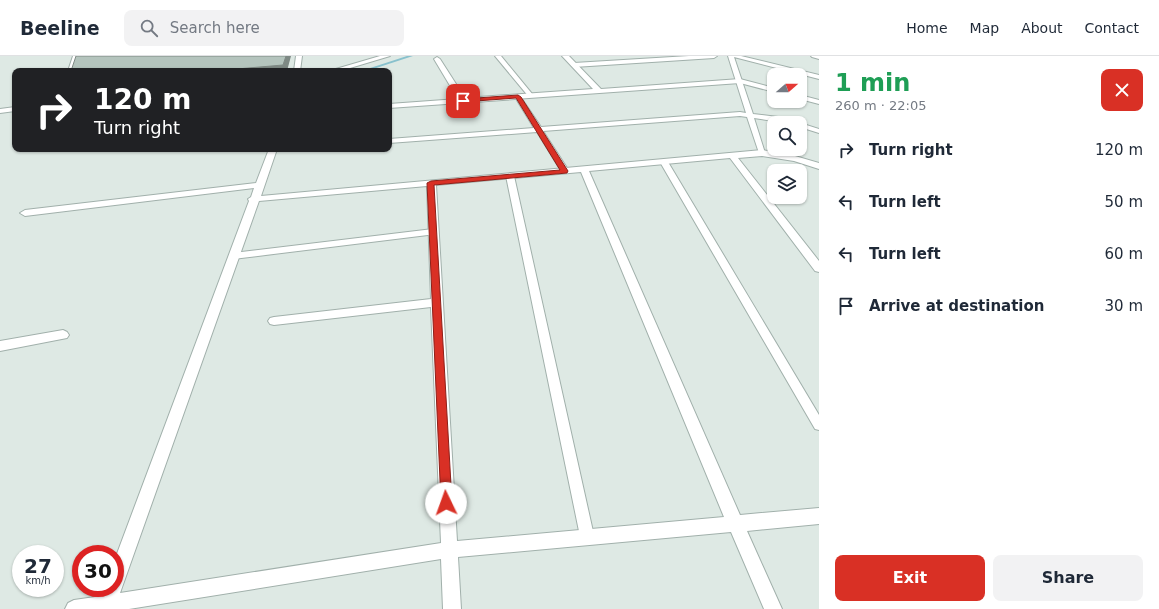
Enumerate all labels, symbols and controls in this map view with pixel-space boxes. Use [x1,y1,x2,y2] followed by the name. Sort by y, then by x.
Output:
[124,10,404,46] search box
[20,17,100,39] text: Beeline
[138,17,160,39] icon: search
[170,19,260,37] text: Search here
[906,20,948,36] text: Home
[970,20,999,36] text: Map
[1021,20,1063,36] text: About
[1085,20,1139,36] text: Contact
[767,68,807,108] north arrow
[767,68,807,204] map controls
[835,69,910,97] text: 1 min
[1101,69,1143,111] button: close
[94,83,191,116] text: 120 m
[28,84,80,136] icon: right
[446,84,480,118] pin
[452,90,474,112] icon: arrive
[835,98,926,113] text: 260 m · 22:05
[767,116,807,156] button: search
[94,117,180,138] text: Turn right
[835,139,857,161] icon: right
[869,141,953,159] text: Turn right
[1095,141,1143,159] text: 120 m
[767,164,807,204] button: layers
[835,191,857,213] icon: left
[869,193,941,211] text: Turn left
[1105,193,1143,211] text: 50 m
[835,243,857,265] icon: left
[869,245,941,263] text: Turn left
[1105,245,1143,263] text: 60 m
[835,295,857,317] icon: arrive
[869,297,1044,315] text: Arrive at destination
[1105,297,1143,315] text: 30 m
[425,482,467,524] position arrow
[72,545,124,597] speed limit sign: 30
[24,554,52,578] text: 27
[835,555,985,601] button: Exit
[993,555,1143,601] button: Share
[25,575,51,586] text: km/h

